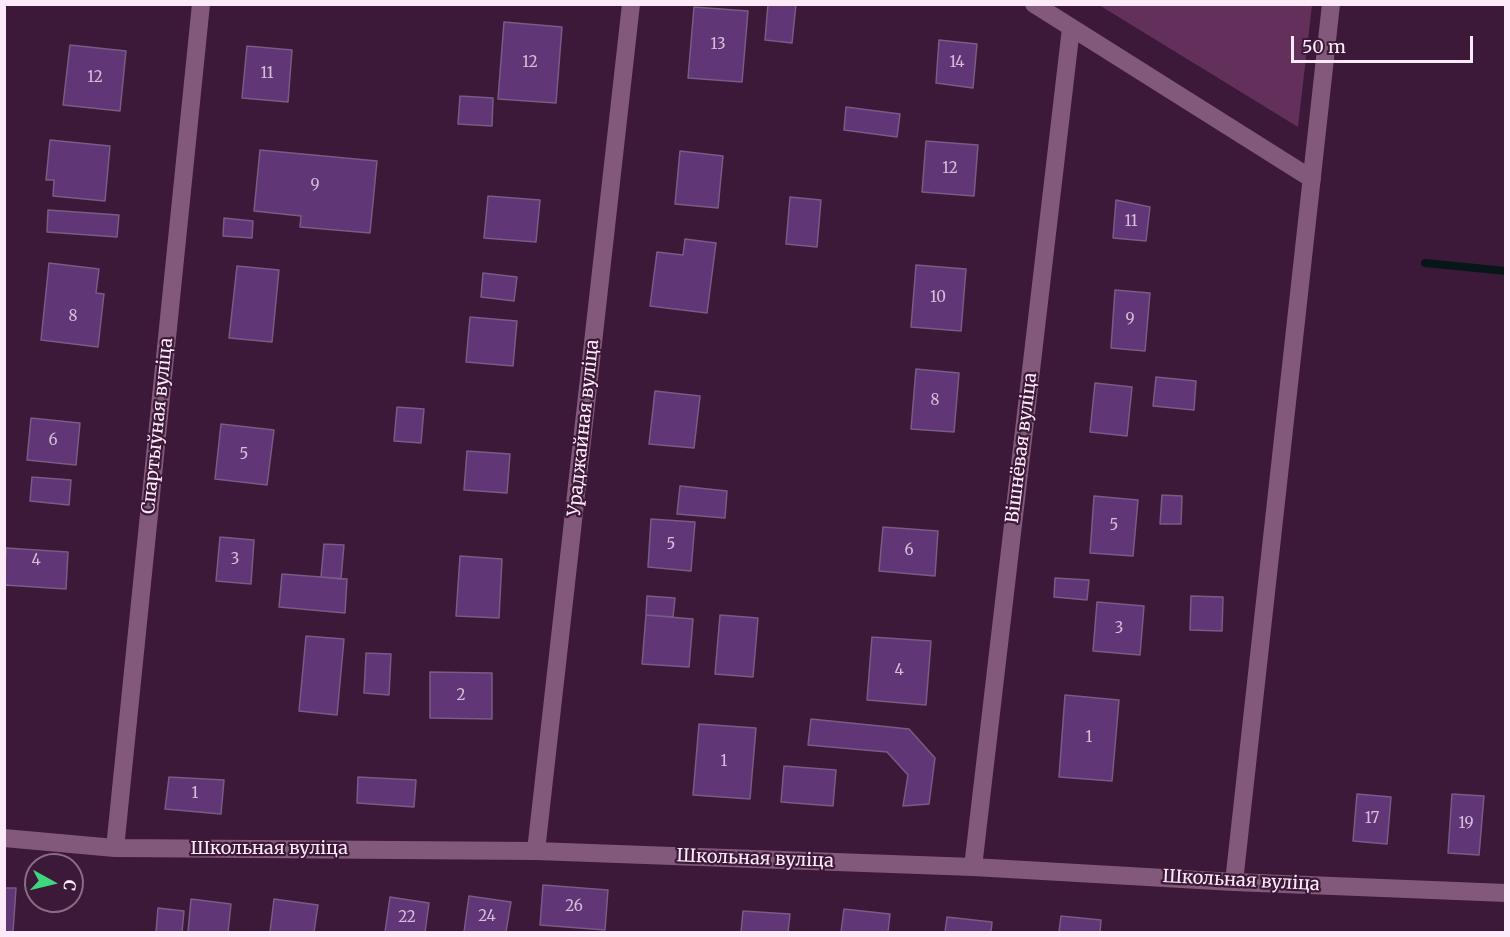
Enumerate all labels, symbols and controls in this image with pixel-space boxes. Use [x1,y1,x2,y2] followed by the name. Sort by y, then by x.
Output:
[1294,24,1476,62] scale bar
[1302,35,1346,58] text: 50 m
[711,36,725,54] house number: 13
[522,54,538,72] house number: 12
[949,54,965,72] house number: 14
[260,65,274,83] house number: 11
[87,69,103,87] house number: 12
[942,160,958,178] house number: 12
[310,177,320,195] house number: 9
[1124,213,1138,231] house number: 11
[930,289,946,307] house number: 10
[69,308,77,326] house number: 8
[1125,311,1135,329] house number: 9
[138,337,178,515] street label: Спартыўная вуліца
[564,339,604,517] street label: Ураджайная вуліца
[1002,371,1042,525] street label: Вішнёвая вуліца
[931,392,939,410] house number: 8
[48,432,58,450] house number: 6
[240,446,248,464] house number: 5
[1110,517,1118,535] house number: 5
[667,536,675,554] house number: 5
[904,542,914,560] house number: 6
[231,551,239,569] house number: 3
[31,552,41,570] house number: 4
[1115,620,1123,638] house number: 3
[894,662,904,680] house number: 4
[457,687,465,705] house number: 2
[1086,729,1092,747] house number: 1
[721,753,727,771] house number: 1
[192,785,198,803] house number: 1
[1365,810,1379,828] house number: 17
[1458,815,1474,833] house number: 19
[190,838,348,860] street label: Школьная вуліца
[676,845,834,873] street label: Школьная вуліца
[24,853,84,913] north arrow
[1162,866,1320,896] street label: Школьная вуліца
[59,879,80,892] text: С
[565,898,583,916] house number: 26
[478,908,496,926] house number: 24
[398,909,416,927] house number: 22

